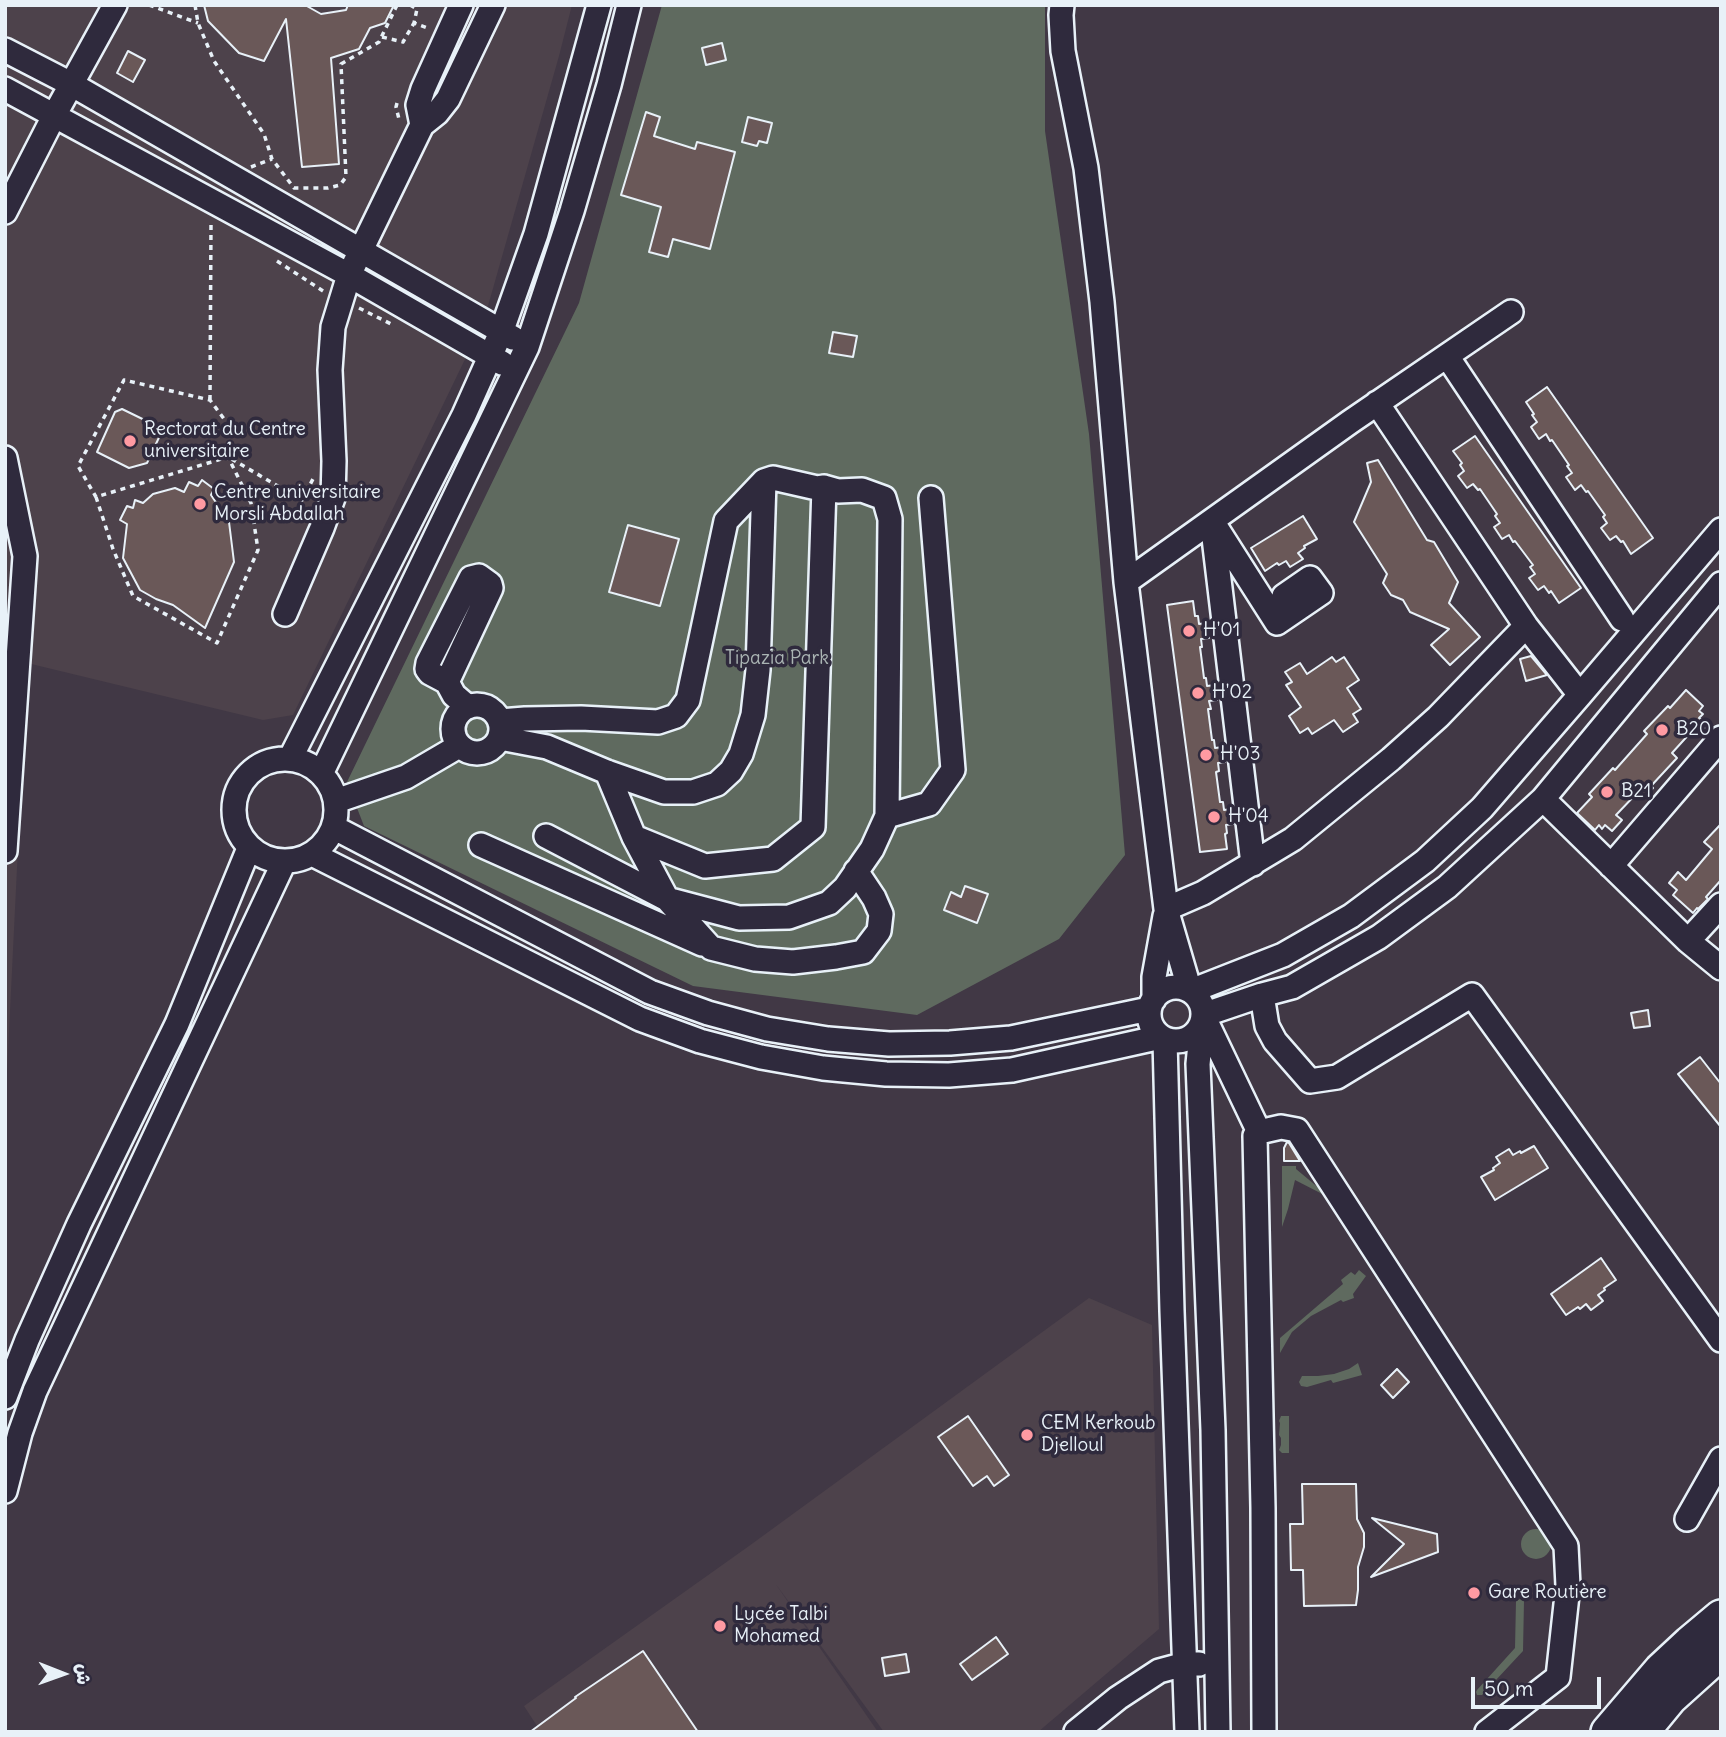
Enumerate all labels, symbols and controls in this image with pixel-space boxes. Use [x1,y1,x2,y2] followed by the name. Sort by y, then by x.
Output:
[144,419,306,463] place label: Rectorat du Centre universitaire
[122,433,138,449] marker: Rectorat du Centre universitaire
[214,482,381,526] place label: Centre universitaire Morsli Abdallah
[192,496,208,512] marker: Centre universitaire Morsli Abdallah
[1203,620,1240,642] place label: H'01
[1181,623,1197,639] marker: H'01
[725,648,829,670] park label: Tipazia Park
[1212,682,1252,704] place label: H'02
[1190,685,1206,701] marker: H'02
[1676,719,1711,741] place label: B20
[1654,722,1670,738] marker: B20
[1220,744,1261,766] place label: H'03
[1198,747,1214,763] marker: H'03
[1621,781,1651,803] place label: B21
[1599,784,1615,800] marker: B21
[1228,806,1269,828] place label: H'04
[1206,809,1222,825] marker: H'04
[1041,1413,1156,1457] place label: CEM Kerkoub Djelloul
[1019,1427,1035,1443] marker: CEM Kerkoub Djelloul
[1488,1582,1607,1604] place label: Gare Routière
[1466,1585,1482,1601] marker: Gare Routière
[734,1604,828,1648] place label: Lycée Talbi Mohamed
[712,1618,728,1634] marker: Lycée Talbi Mohamed
[28,1639,98,1709] north arrow
[72,1664,96,1685] text: ش
[1474,1664,1604,1708] scale bar
[1484,1675,1533,1702] text: 50 m

